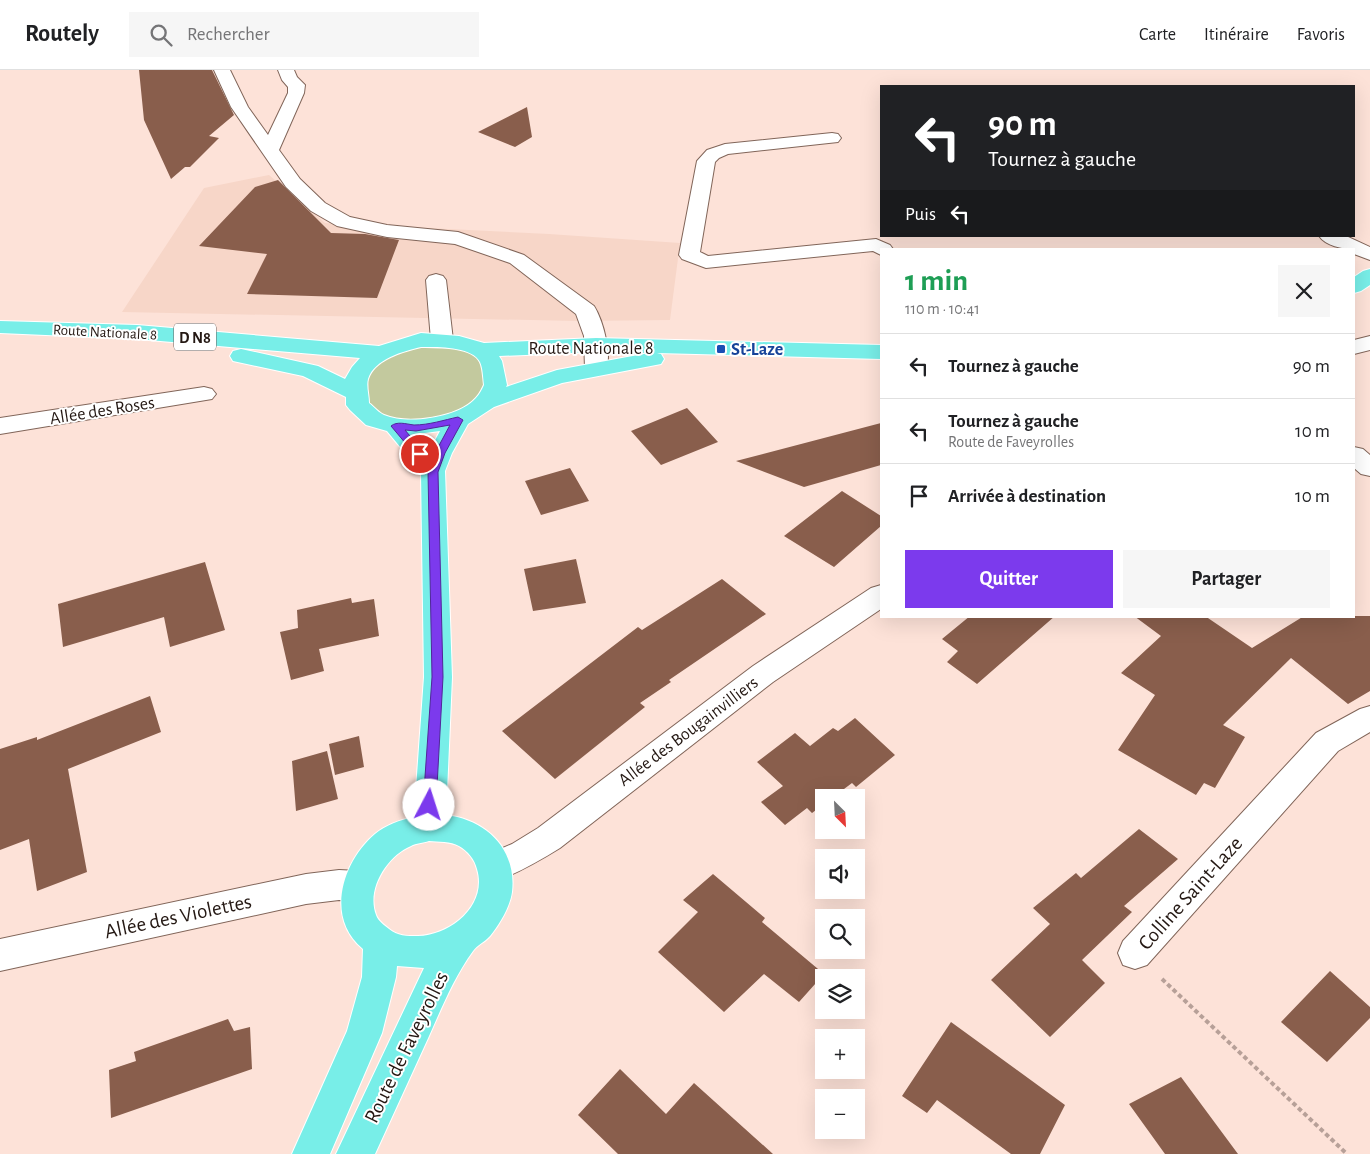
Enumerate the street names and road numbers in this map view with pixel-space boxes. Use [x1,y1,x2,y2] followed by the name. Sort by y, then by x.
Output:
[53,322,157,343] street label: Route Nationale 8
[174,323,216,350] road number: D N8
[529,340,653,358] street label: Route Nationale 8
[48,394,156,428] street label: Allée des Roses
[615,674,762,790] street label: Allée des Bougainvilliers
[1134,833,1246,954] street label: Colline Saint-Laze
[103,891,254,942] street label: Allée des Violettes
[361,968,452,1126] street label: Route de Faveyrolles

